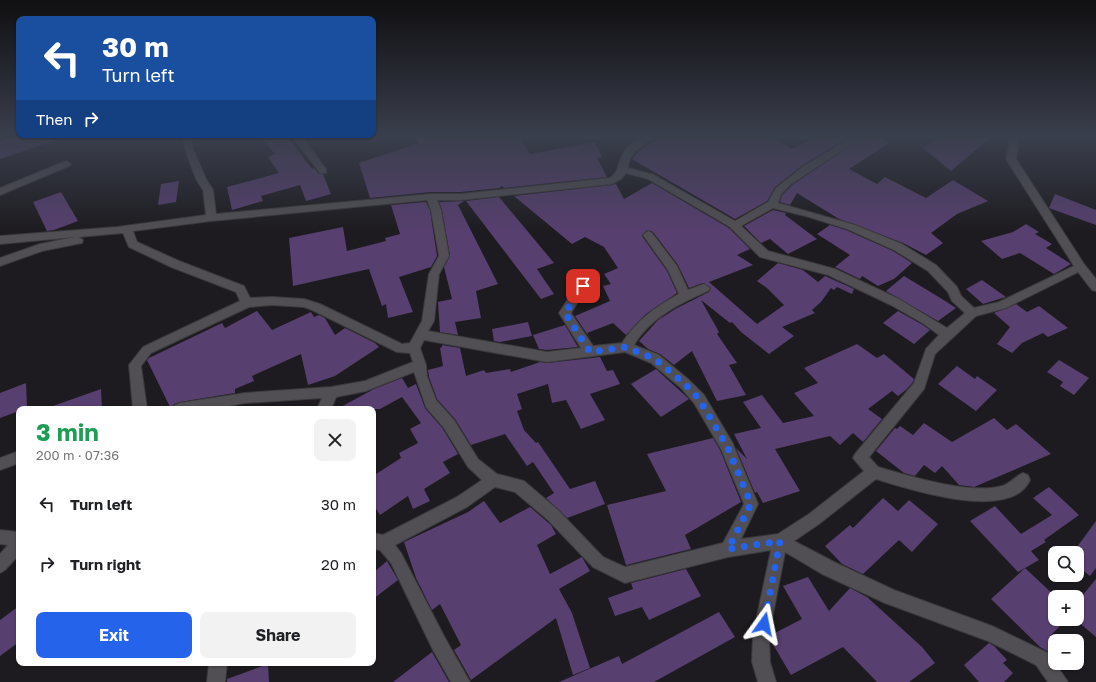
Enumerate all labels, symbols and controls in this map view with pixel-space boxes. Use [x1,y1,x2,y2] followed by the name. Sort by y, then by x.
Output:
[102,30,169,63] text: 30 m
[36,32,88,84] icon: left
[102,64,175,86] text: Turn left
[80,108,102,130] icon: right
[36,110,72,128] text: Then
[566,269,600,303] pin
[572,275,594,297] icon: arrive
[36,417,99,446] text: 3 min
[314,419,356,461] button: close
[36,447,119,463] text: 200 m · 07:36
[36,493,58,515] icon: left
[70,495,132,513] text: Turn left
[321,495,356,513] text: 30 m
[1048,546,1084,670] map controls
[1048,546,1084,582] button: search
[36,553,58,575] icon: right
[70,555,141,573] text: Turn right
[321,555,356,573] text: 20 m
[1048,590,1084,626] button: +
[743,603,785,645] position arrow
[36,612,192,658] button: Exit
[200,612,356,658] button: Share
[1048,634,1084,670] button: −

